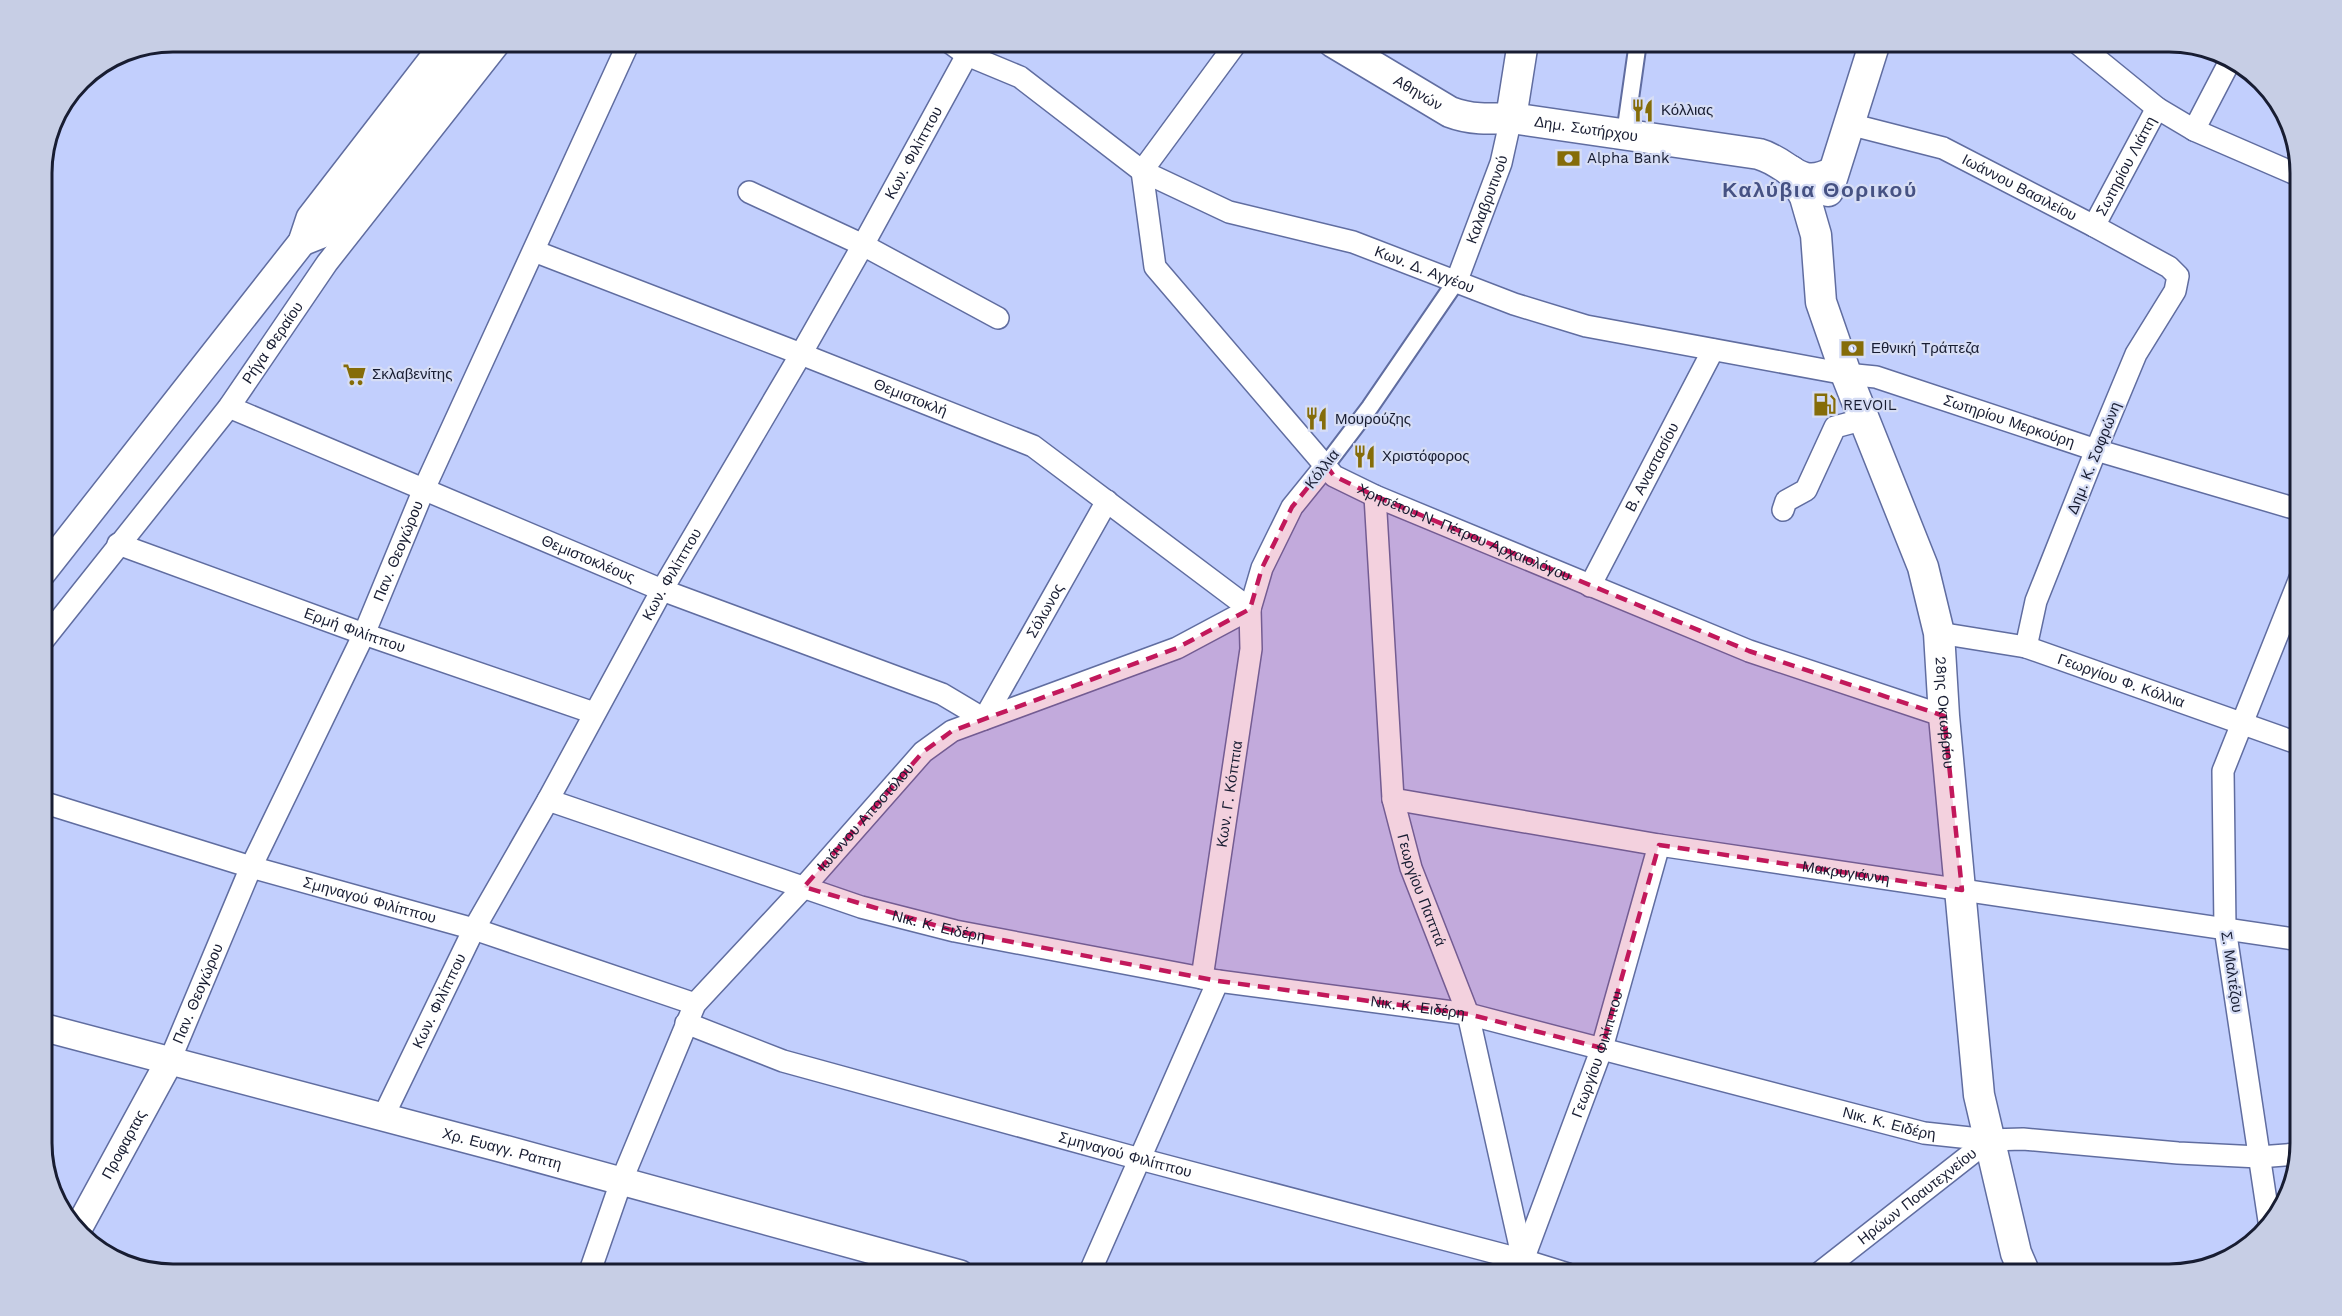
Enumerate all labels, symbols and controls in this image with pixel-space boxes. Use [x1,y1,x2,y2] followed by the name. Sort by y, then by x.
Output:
[1390,71,1445,114] street label: Αθηνών
[1630,97,1656,123] restaurant icon: Κόλλιας
[1661,101,1713,119] place label: Κόλλιας
[881,103,946,202] street label: Κων. Φιλίππου
[1533,112,1639,145] street label: Δημ. Σωτήρχου
[2092,113,2160,219] street label: Σωτηρίου Λιάπη
[1556,145,1582,171] bank icon: Alpha Bank
[1587,149,1670,167] place label: Alpha Bank
[1959,150,2080,225] street label: Ιωάννου Βασιλείου
[1462,154,1511,246] street label: Καλαβρυτινού
[1722,177,1918,202] district label: Καλύβια Θορικού
[1372,242,1477,297] street label: Κων. Δ. Αγγέου
[238,298,307,387] street label: Ρήγα Φεραίου
[1840,335,1866,361] bank icon: Εθνική Τράπεζα
[1871,339,1980,357] place label: Εθνική Τράπεζα
[341,361,367,387] supermarket icon: Σκλαβενίτης
[372,365,452,383] place label: Σκλαβενίτης
[871,375,950,420] street label: Θεμιστοκλή
[1941,391,2077,451] street label: Σωτηρίου Μερκούρη
[1812,392,1838,418] fuel station icon: REVOIL
[1843,396,1897,414] place label: REVOIL
[2063,399,2125,517] street label: Δημ. Κ. Σοφρώνη
[1304,406,1330,432] restaurant icon: Μουρούζης
[1335,410,1411,428] place label: Μουρούζης
[1621,420,1683,515] street label: Β. Αναστασίου
[1351,443,1377,469] restaurant icon: Χριστόφορος
[1301,446,1343,492] street label: Κόλλια
[1382,447,1470,465] place label: Χριστόφορος
[1354,480,1574,585] street label: Χρησέτου Ν. Πέτρου Αρχαιολόγου
[370,498,427,604] street label: Παν. Θεογώρου
[638,525,705,623] street label: Κων. Φιλίππου
[539,531,638,587] street label: Θεμιστοκλέους
[1023,580,1068,641] street label: Σόλωνος
[302,604,408,657] street label: Ερμή Φιλίππου
[2055,650,2187,712] street label: Γεωργίου Φ. Κόλλια
[1931,656,1958,769] street label: 28ης Οκτωβρίου
[1213,739,1246,849] street label: Κων. Γ. Κόππια
[813,760,918,875] street label: Ιωάννου Αποστόλου
[1393,832,1450,949] street label: Γεωργίου Παππά
[1801,857,1891,888] street label: Μακρυγιάννη
[301,873,438,927] street label: Σμηναγού Φιλίππου
[890,906,987,946] street label: Νικ. Κ. Ειδέρη
[2217,930,2247,1014] street label: Σ. Μαλτέζου
[169,941,227,1046] street label: Παν. Θεογώρου
[409,951,470,1051] street label: Κων. Φιλίππου
[1568,989,1627,1120] street label: Γεωργίου Φιλίππου
[1369,992,1466,1023] street label: Νικ. Κ. Ειδέρη
[1841,1103,1937,1143] street label: Νικ. Κ. Ειδέρη
[98,1107,150,1182] street label: Προφαρτας
[441,1124,564,1173] street label: Χρ. Ευαγγ. Ραπτη
[1057,1128,1194,1181] street label: Σμηναγού Φιλίππου
[1854,1144,1980,1248] street label: Ηρώων Ποαυτεχνείου

